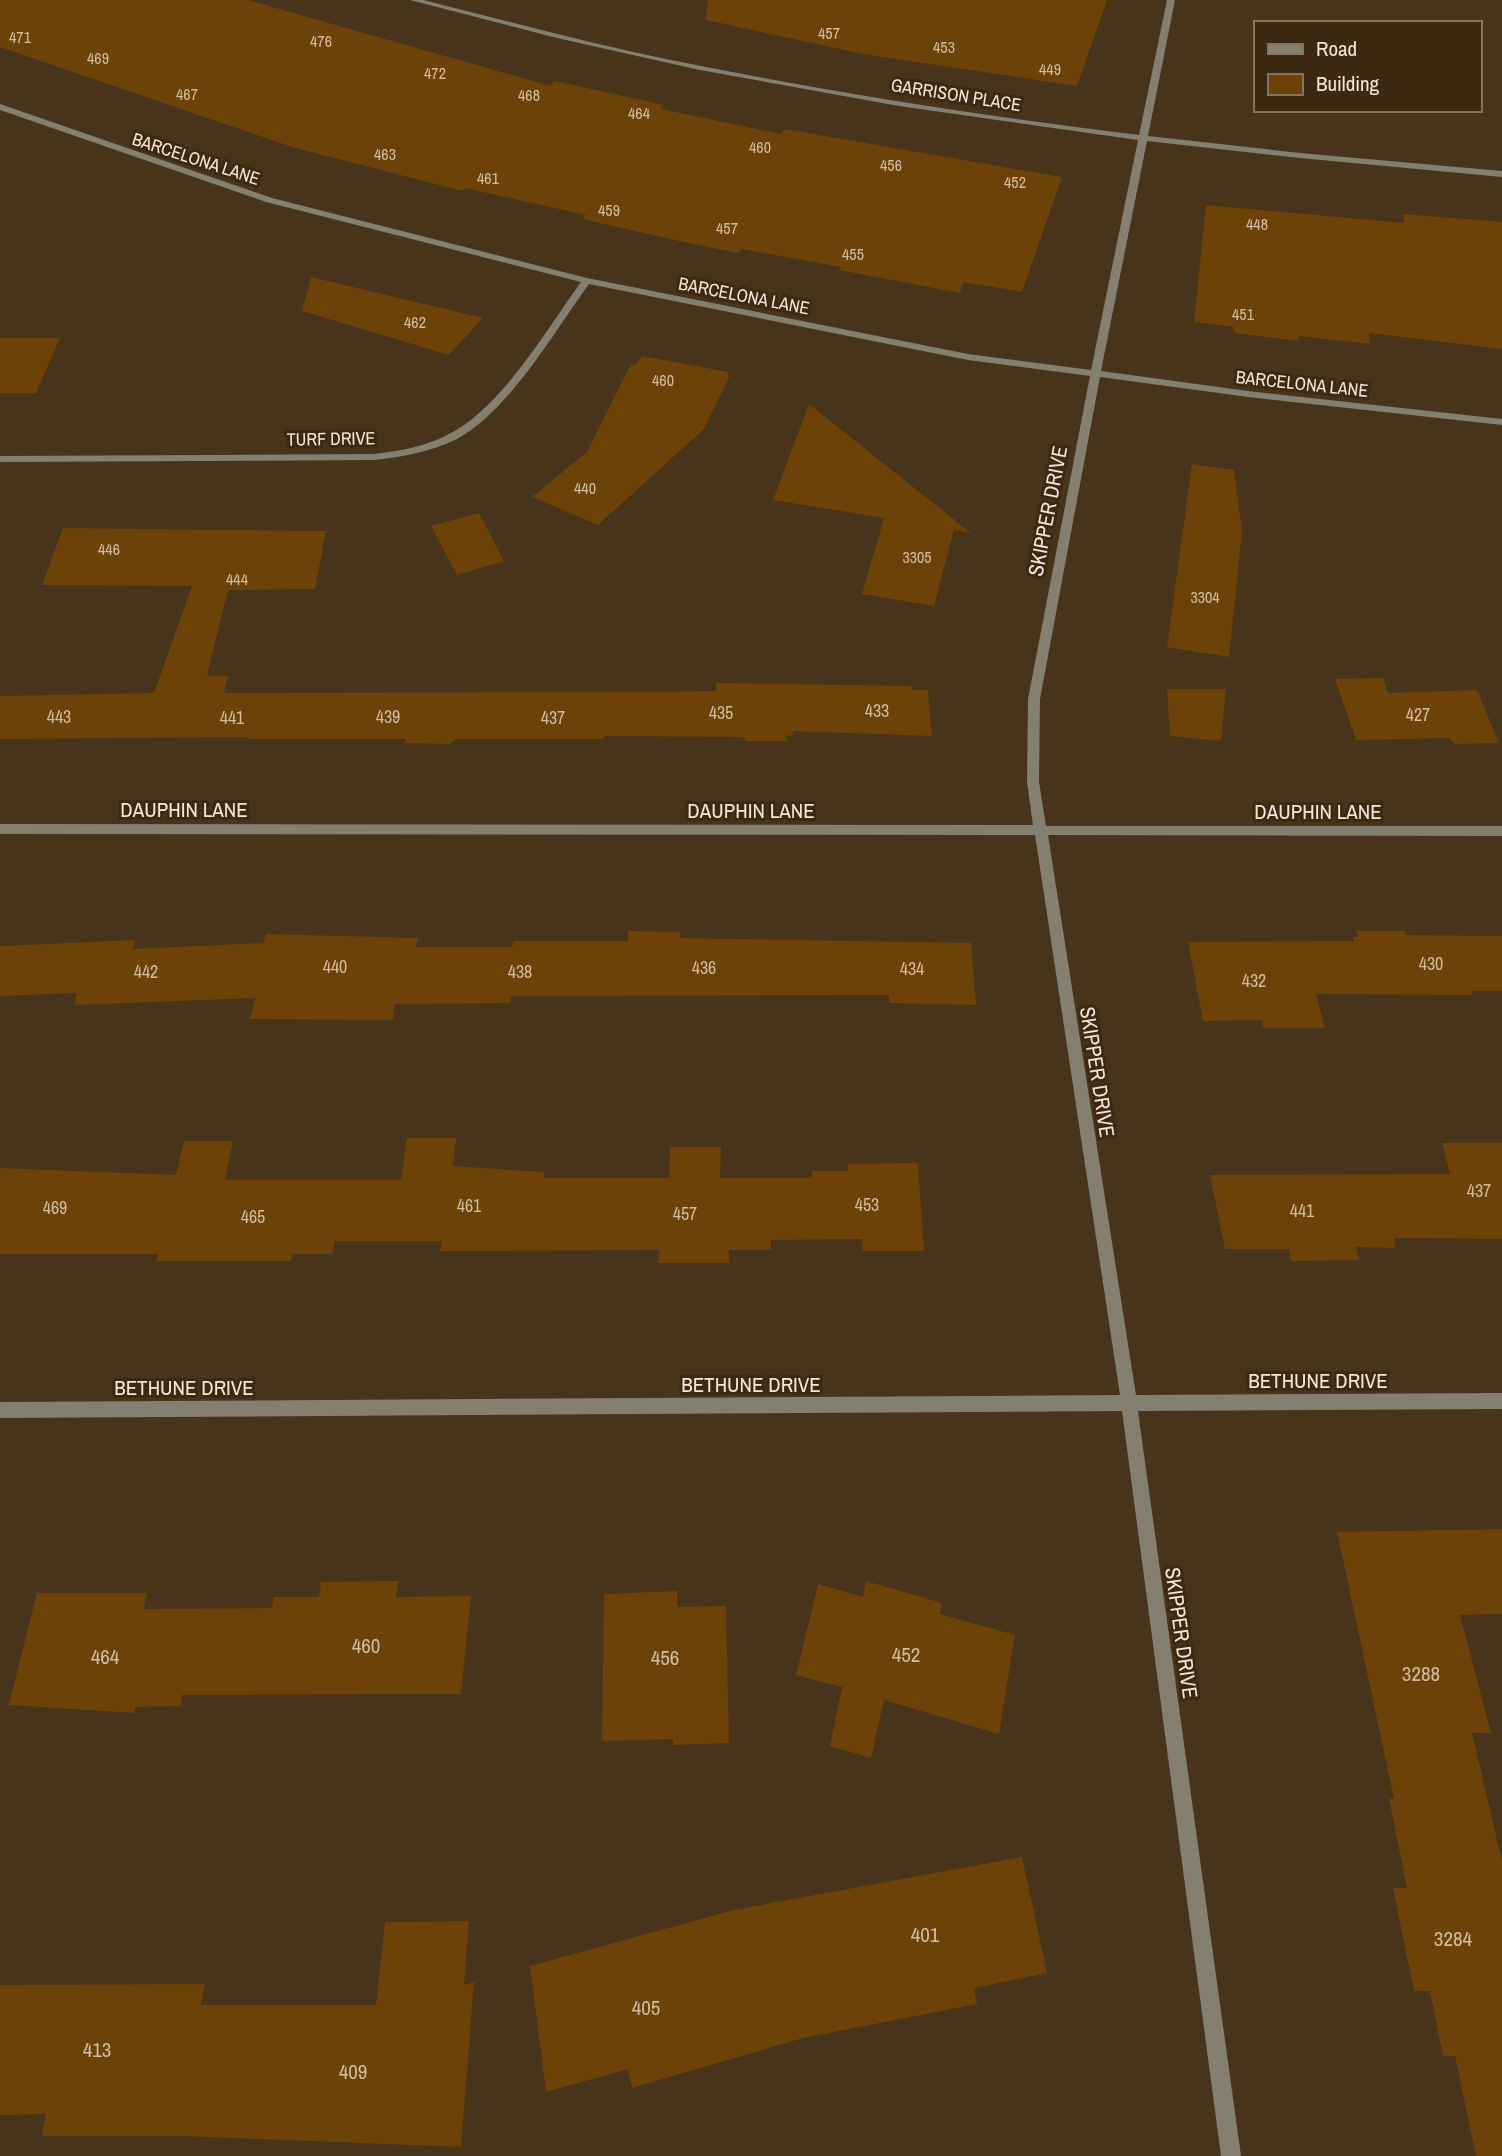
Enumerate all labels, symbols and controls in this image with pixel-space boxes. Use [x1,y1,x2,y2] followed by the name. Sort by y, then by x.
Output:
[1254,21,1481,112] legend
[818,22,840,44] house number: 457
[9,26,32,48] house number: 471
[310,30,332,52] house number: 476
[1316,34,1357,63] text: Road
[933,36,955,58] house number: 453
[87,47,109,69] house number: 469
[1039,58,1061,80] house number: 449
[424,62,446,84] house number: 472
[1316,69,1380,98] text: Building
[889,72,1023,117] street label: GARRISON PLACE
[176,83,198,105] house number: 467
[518,84,540,106] house number: 468
[628,102,650,124] house number: 464
[129,126,263,191] street label: BARCELONA LANE
[749,136,771,158] house number: 460
[374,143,396,165] house number: 463
[880,154,902,176] house number: 456
[477,167,500,189] house number: 461
[1004,171,1026,193] house number: 452
[598,199,620,221] house number: 459
[1246,213,1268,235] house number: 448
[716,217,738,239] house number: 457
[842,243,864,265] house number: 455
[676,271,812,320] street label: BARCELONA LANE
[1232,303,1255,325] house number: 451
[404,311,426,333] house number: 462
[1235,364,1369,403] street label: BARCELONA LANE
[652,369,674,391] house number: 460
[286,425,375,452] street label: TURF DRIVE
[1021,443,1074,578] street label: SKIPPER DRIVE
[574,477,596,499] house number: 440
[98,538,120,560] house number: 446
[902,546,932,568] house number: 3305
[226,568,248,590] house number: 444
[1190,586,1220,608] house number: 3304
[865,698,889,723] house number: 433
[709,700,733,725] house number: 435
[1406,702,1430,727] house number: 427
[47,704,71,729] house number: 443
[376,704,400,729] house number: 439
[220,705,245,730] house number: 441
[541,705,565,730] house number: 437
[120,795,248,824] street label: DAUPHIN LANE
[687,796,815,825] street label: DAUPHIN LANE
[1254,797,1382,826] street label: DAUPHIN LANE
[1419,951,1443,976] house number: 430
[323,954,347,979] house number: 440
[692,955,716,980] house number: 436
[900,956,924,981] house number: 434
[134,959,158,984] house number: 442
[508,959,532,984] house number: 438
[1242,968,1266,993] house number: 432
[1073,1004,1122,1139] street label: SKIPPER DRIVE
[1467,1178,1491,1203] house number: 437
[855,1192,879,1217] house number: 453
[457,1193,482,1218] house number: 461
[43,1195,67,1220] house number: 469
[1290,1198,1315,1223] house number: 441
[673,1201,697,1226] house number: 457
[241,1204,265,1229] house number: 465
[1248,1366,1388,1395] street label: BETHUNE DRIVE
[681,1370,821,1399] street label: BETHUNE DRIVE
[114,1373,254,1402] street label: BETHUNE DRIVE
[1158,1566,1205,1700] street label: SKIPPER DRIVE
[352,1631,380,1660] house number: 460
[892,1640,920,1669] house number: 452
[91,1642,120,1671] house number: 464
[651,1643,679,1672] house number: 456
[1402,1659,1440,1688] house number: 3288
[911,1920,940,1949] house number: 401
[1434,1924,1473,1953] house number: 3284
[632,1993,660,2022] house number: 405
[83,2035,111,2064] house number: 413
[339,2057,367,2086] house number: 409

